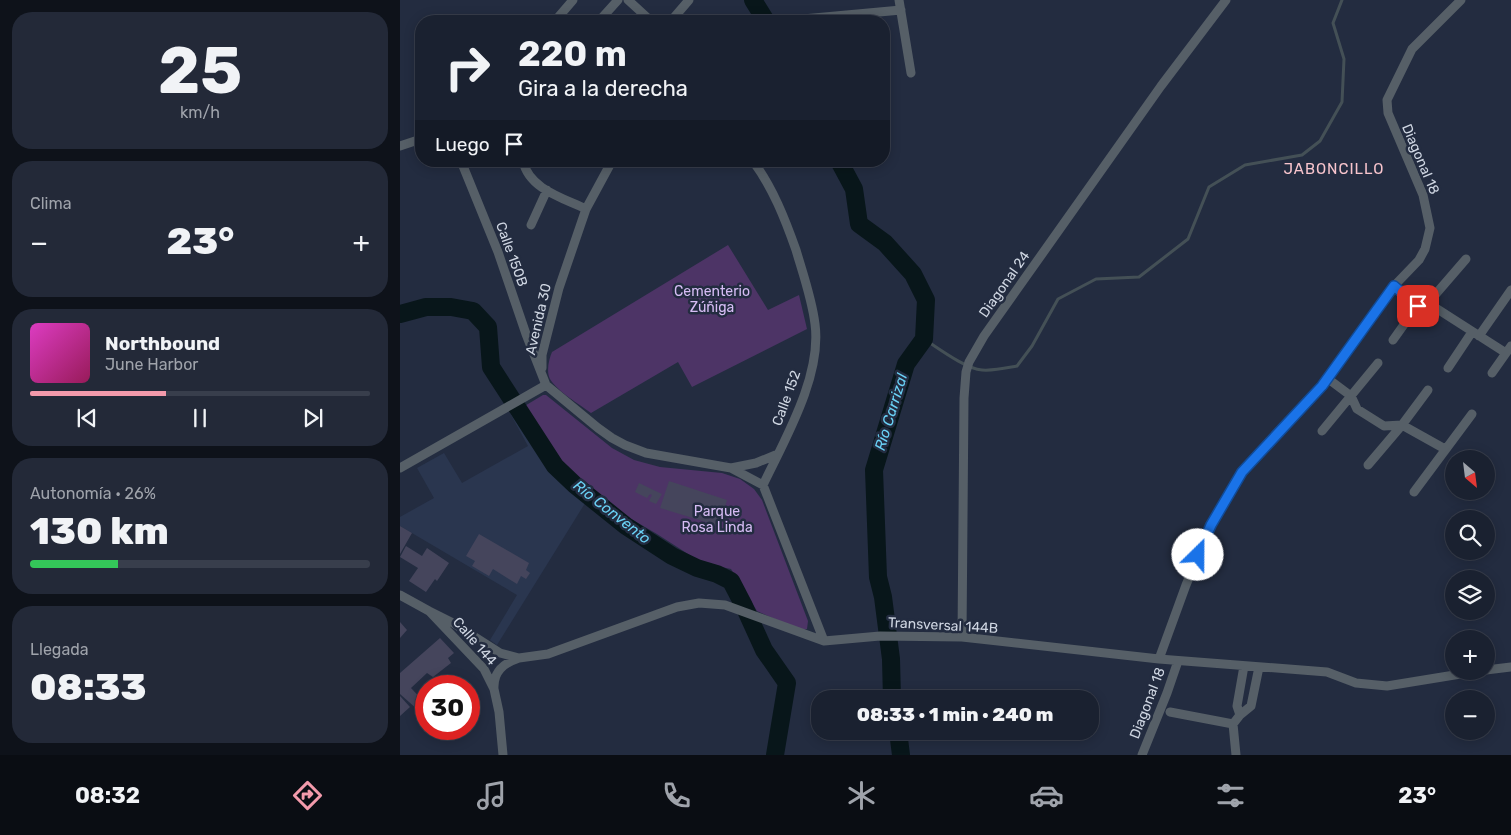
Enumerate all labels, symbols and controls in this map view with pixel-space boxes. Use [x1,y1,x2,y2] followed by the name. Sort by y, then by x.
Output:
[158,32,242,109] text: 25
[518,33,627,75] text: 220 m
[435,35,500,100] icon: right
[518,75,688,102] text: Gira a la derecha
[180,103,220,122] text: km/h
[1398,121,1443,197] street label: Diagonal 18
[500,130,528,158] icon: arrive
[435,133,490,156] text: Luego
[1284,160,1384,178] district label: JABONCILLO
[30,194,71,213] text: Clima
[167,218,234,264] text: 23°
[492,219,531,289] street label: Calle 150B
[30,226,48,259] text: −
[353,226,370,259] text: +
[975,248,1034,321] street label: Diagonal 24
[522,282,555,357] street label: Avenida 30
[674,283,750,316] park label: Cementerio Zúñiga
[1397,285,1439,327] pin
[1404,292,1432,320] icon: arrive
[105,332,220,355] text: Northbound
[105,355,198,374] text: June Harbor
[769,368,804,428] street label: Calle 152
[871,371,911,453] water label: Río Carrizal
[73,404,101,432] icon: previous
[186,404,214,432] icon: pause
[299,404,327,432] icon: next
[1445,450,1495,500] north arrow
[1445,450,1495,740] map controls
[570,476,654,548] water label: Río Convento
[30,484,156,503] text: Autonomía · 26%
[681,503,753,536] park label: Parque Rosa Linda
[30,508,169,554] text: 130 km
[1445,510,1495,560] button: search
[1171,528,1223,580] position arrow
[1445,570,1495,620] button: layers
[449,614,500,669] street label: Calle 144
[887,614,999,637] street label: Transversal 144B
[1445,630,1495,680] button: +
[30,640,89,659] text: Llegada
[30,664,147,710] text: 08:33
[1126,665,1169,741] street label: Diagonal 18
[415,675,480,740] speed limit sign: 30
[1445,690,1495,740] button: −
[857,703,1053,726] text: 08:33 · 1 min · 240 m
[290,778,325,813] icon: directions
[474,778,509,813] icon: music
[659,778,694,813] icon: phone
[844,778,879,813] icon: climate
[1029,778,1064,813] icon: car
[1213,778,1248,813] icon: filters
[75,782,140,809] text: 08:32
[1398,782,1436,809] text: 23°

